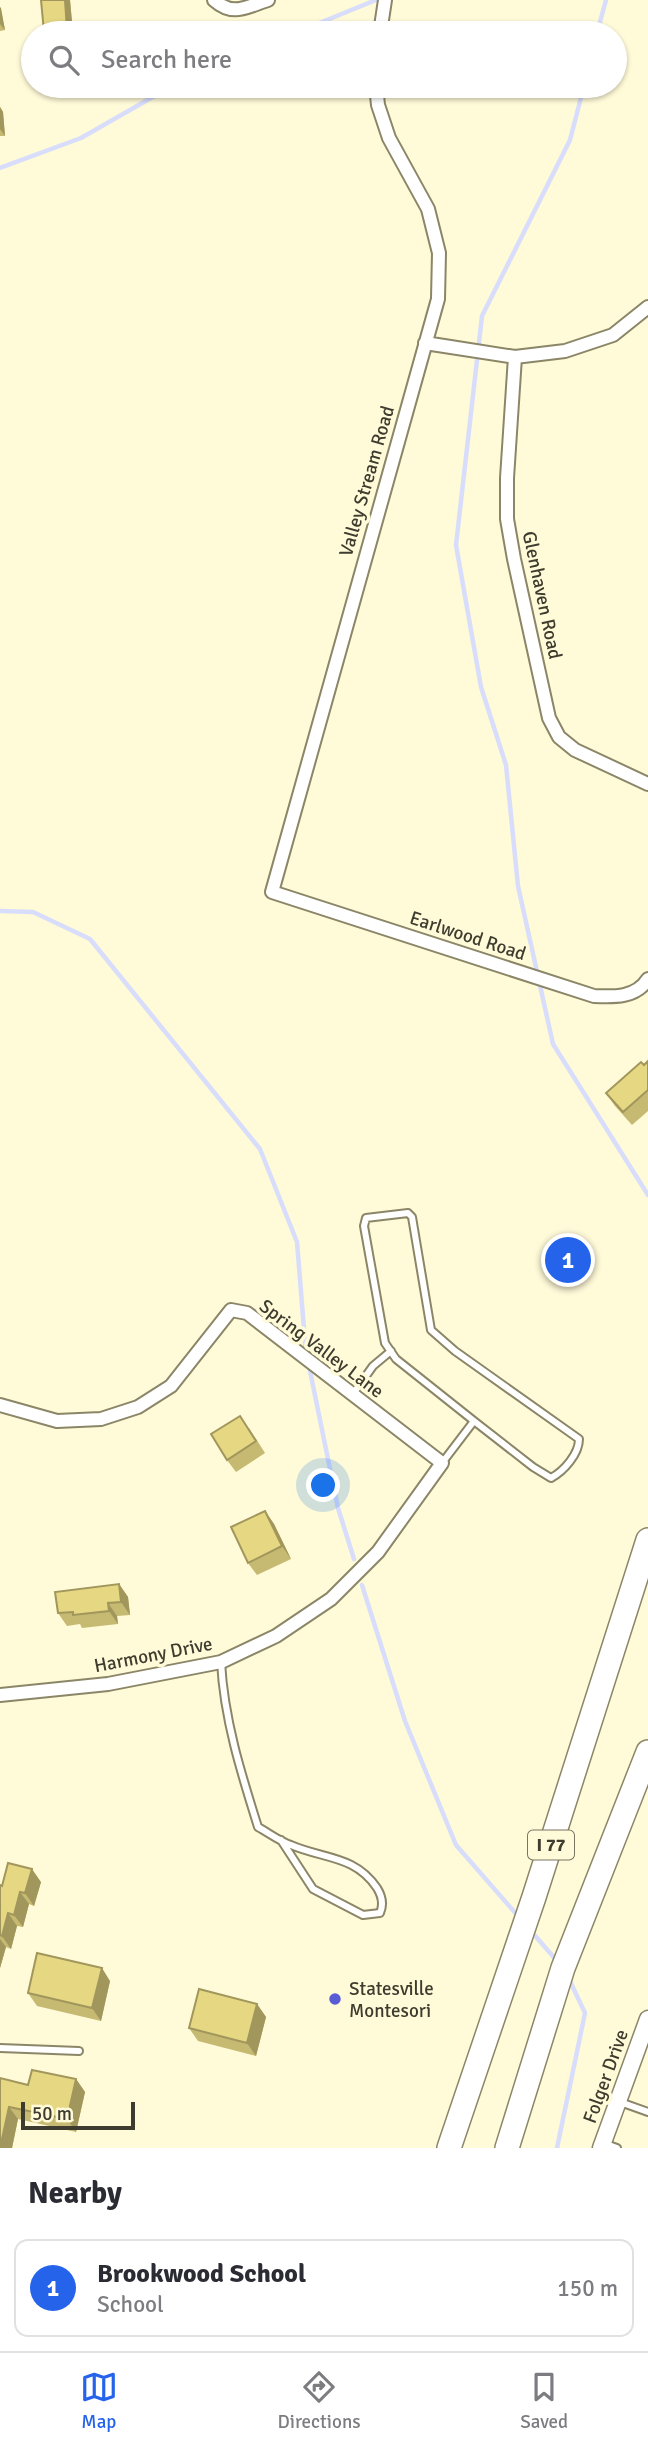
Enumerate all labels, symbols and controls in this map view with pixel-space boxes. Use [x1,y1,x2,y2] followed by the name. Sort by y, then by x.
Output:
[21,21,627,98] search box
[45,41,83,79] icon: search
[101,44,232,76] text: Search here
[334,403,400,559] street label: Valley Stream Road
[517,529,567,661] street label: Glenhaven Road
[407,906,529,966] street label: Earlwood Road
[545,1234,591,1286] pin: 1
[254,1294,388,1403] street label: Spring Valley Lane
[306,1468,340,1502] your location
[92,1632,214,1678] street label: Harmony Drive
[528,1830,574,1859] road number: I 77
[349,1977,434,2023] place label: Statesville Montesori
[327,1991,343,2007] marker: Statesville Montesori
[578,2026,634,2126] street label: Folger Drive
[21,2099,135,2131] scale bar
[32,2102,72,2126] text: 50 m
[28,2175,122,2212] text: Nearby
[97,2258,306,2290] text: Brookwood School
[47,2274,59,2303] text: 1
[557,2274,618,2303] text: 150 m
[97,2290,164,2319] text: School
[80,2368,118,2434] tab: Map
[278,2368,361,2434] tab: Directions
[520,2368,568,2434] tab: Saved

